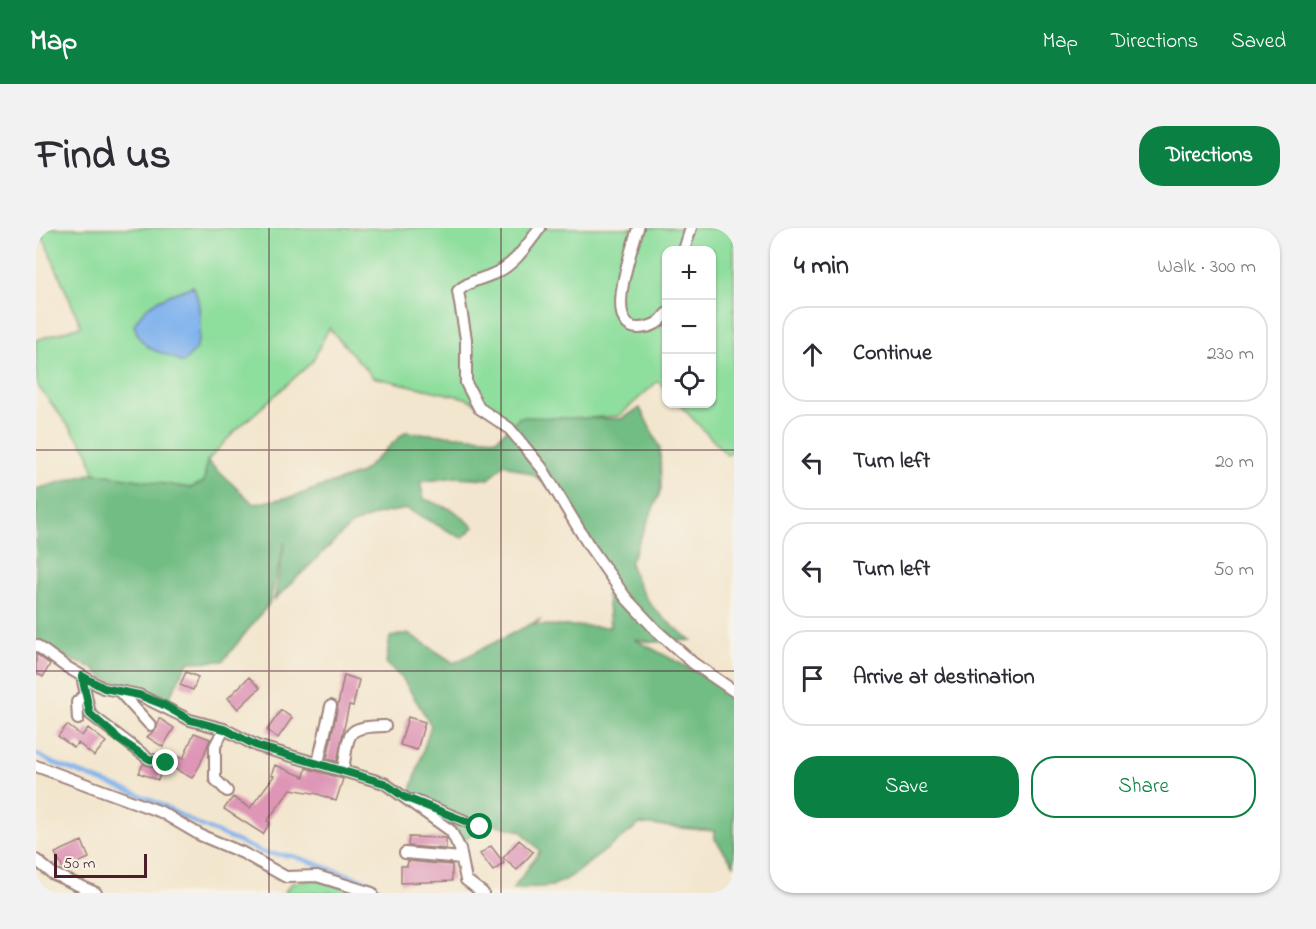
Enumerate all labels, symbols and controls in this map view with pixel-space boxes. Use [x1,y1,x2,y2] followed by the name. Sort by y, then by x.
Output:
[30,22,77,63] text: Map
[1042,27,1078,57] text: Map
[1111,27,1198,57] text: Directions
[1231,27,1286,57] text: Saved
[36,126,171,187] text: Find us
[1139,126,1280,186] button: Directions
[662,246,716,408] map controls
[662,246,716,300] button: +
[794,248,849,286] text: 4 min
[1157,253,1256,282] text: Walk · 300 m
[662,300,716,354] button: −
[796,338,829,371] icon: ahead
[853,338,932,370] text: Continue
[1207,340,1254,369] text: 230 m
[662,354,716,408] button: locate
[796,446,829,479] icon: left
[853,446,930,478] text: Turn left
[1215,448,1254,477] text: 20 m
[796,554,829,587] icon: left
[853,554,930,586] text: Turn left
[1213,556,1254,585] text: 50 m
[796,662,829,695] icon: arrive
[853,662,1035,694] text: Arrive at destination
[152,749,178,775] route end
[794,756,1019,818] button: Save
[1031,756,1256,818] button: Share
[466,813,492,839] route start
[54,851,147,878] scale bar
[63,852,95,876] text: 50 m

